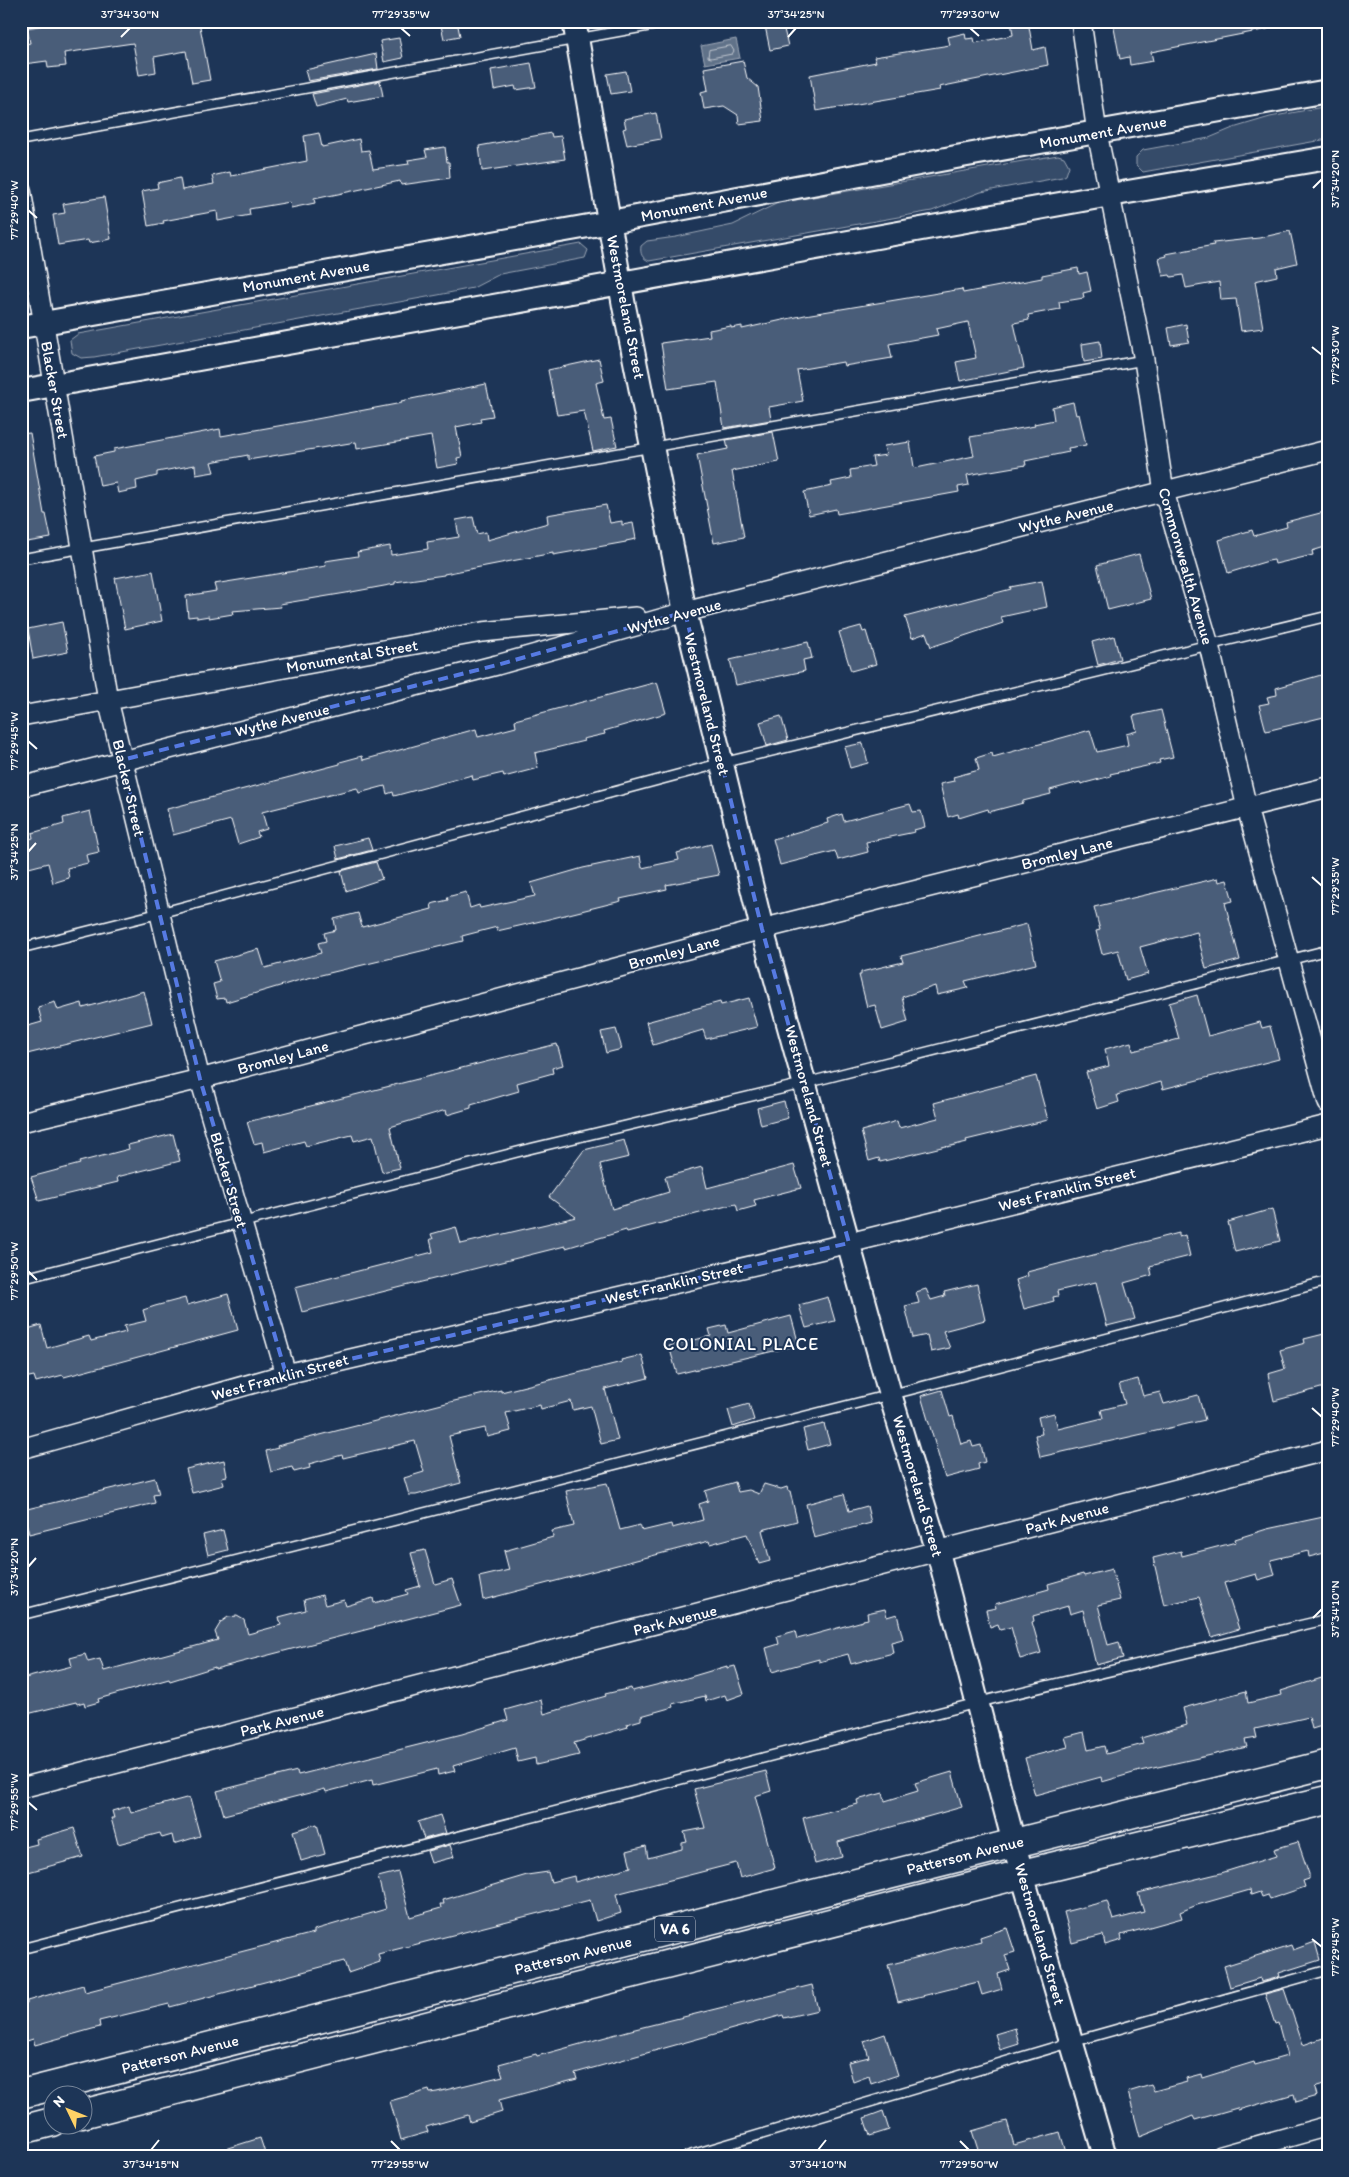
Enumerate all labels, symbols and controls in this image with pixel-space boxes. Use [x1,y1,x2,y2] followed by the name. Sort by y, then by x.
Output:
[101,7,159,21] text: 37°34'30"N
[372,7,430,21] text: 77°29'35"W
[767,7,825,21] text: 37°34'25"N
[941,7,999,21] text: 77°29'30"W
[1038,111,1168,153] street label: Monument Avenue
[1328,150,1342,208] text: 37°34'20"N
[7,180,21,240] text: 77°29'40"W
[639,182,769,226] street label: Monument Avenue
[603,233,649,381] street label: Westmoreland Street
[241,255,371,297] street label: Monument Avenue
[1328,326,1342,384] text: 77°29'30"W
[37,340,73,440] street label: Blacker Street
[1154,485,1218,647] street label: Commonwealth Avenue
[1017,495,1115,537] street label: Wythe Avenue
[625,594,723,638] street label: Wythe Avenue
[680,631,734,777] street label: Westmoreland Street
[285,635,419,677] street label: Monumental Street
[233,699,331,741] street label: Wythe Avenue
[7,712,21,770] text: 77°29'45"W
[109,738,149,838] street label: Blacker Street
[7,823,21,881] text: 37°34'25"N
[1019,832,1115,874] street label: Bromley Lane
[1328,857,1342,915] text: 77°29'35"W
[626,931,722,973] street label: Bromley Lane
[781,1023,837,1169] street label: Westmoreland Street
[235,1036,331,1078] street label: Bromley Lane
[206,1130,252,1230] street label: Blacker Street
[996,1163,1138,1215] street label: West Franklin Street
[7,1242,21,1300] text: 77°29'50"W
[603,1258,745,1308] street label: West Franklin Street
[663,1333,819,1355] district label: COLONIAL PLACE
[209,1350,351,1404] street label: West Franklin Street
[1328,1387,1342,1447] text: 77°29'40"W
[889,1413,947,1559] street label: Westmoreland Street
[1023,1498,1111,1538] street label: Park Avenue
[7,1538,21,1596] text: 37°34'20"N
[1328,1580,1342,1638] text: 37°34'10"N
[631,1600,719,1640] street label: Park Avenue
[238,1701,326,1741] street label: Park Avenue
[7,1773,21,1831] text: 77°29'55"W
[904,1831,1026,1879] street label: Patterson Avenue
[1011,1861,1069,2007] street label: Westmoreland Street
[655,1916,695,1942] road number: VA 6
[1328,1918,1342,1976] text: 77°29'45"W
[512,1931,634,1979] street label: Patterson Avenue
[119,2030,241,2078] street label: Patterson Avenue
[42,2084,92,2134] north arrow
[49,2092,68,2111] text: N
[123,2157,179,2171] text: 37°34'15"N
[371,2157,429,2171] text: 77°29'55"W
[789,2157,847,2171] text: 37°34'10"N
[940,2157,998,2171] text: 77°29'50"W

